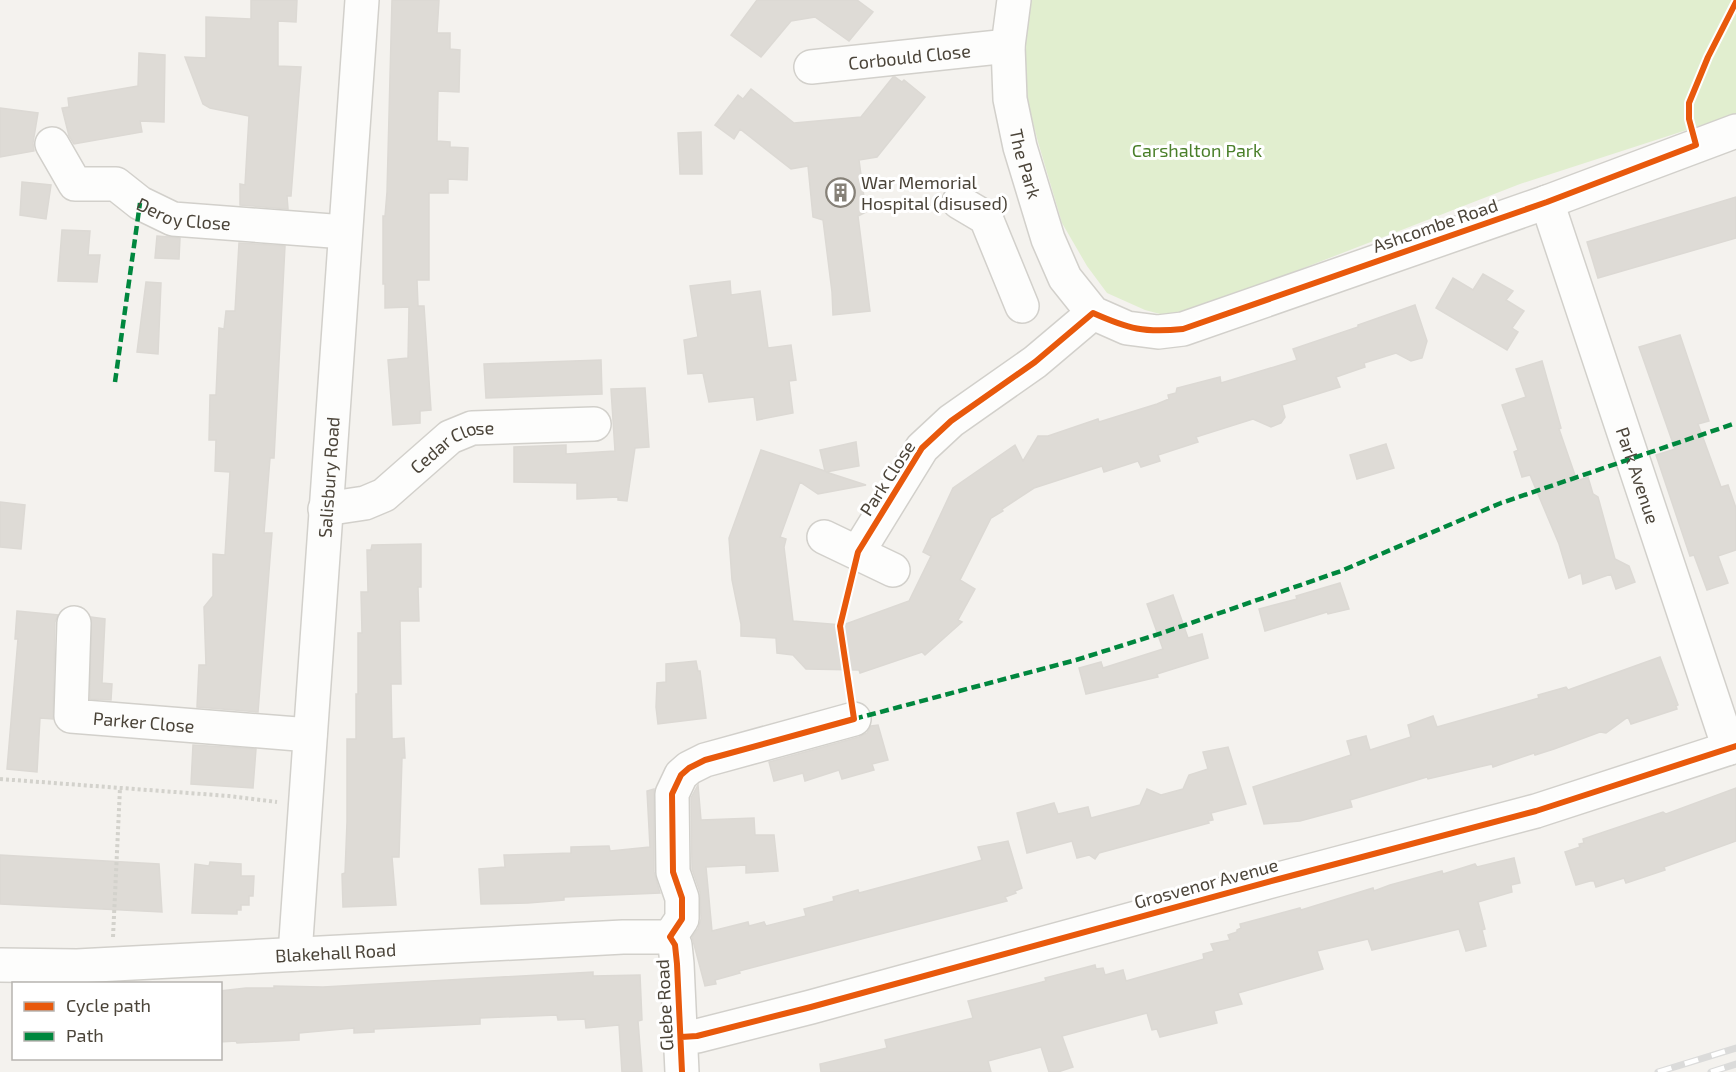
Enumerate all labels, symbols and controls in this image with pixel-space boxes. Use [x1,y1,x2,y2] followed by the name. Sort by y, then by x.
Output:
[847,39,972,74] street label: Corbould Close
[1006,127,1046,201] street label: The Park
[1132,139,1262,161] park label: Carshalton Park
[861,171,1008,214] place label: War Memorial Hospital (disused)
[824,176,856,208] building icon: War Memorial Hospital (disused)
[133,192,232,234] street label: Deroy Close
[1370,193,1500,257] street label: Ashcombe Road
[313,416,344,538] street label: Salisbury Road
[405,416,495,478] street label: Cedar Close
[1612,424,1664,526] street label: Park Avenue
[855,436,919,520] street label: Park Close
[92,707,195,737] street label: Parker Close
[1132,853,1280,913] street label: Grosvenor Avenue
[275,938,397,966] street label: Blakehall Road
[651,959,677,1051] street label: Glebe Road
[12,982,222,1060] legend
[66,994,151,1016] text: Cycle path
[66,1024,104,1046] text: Path

